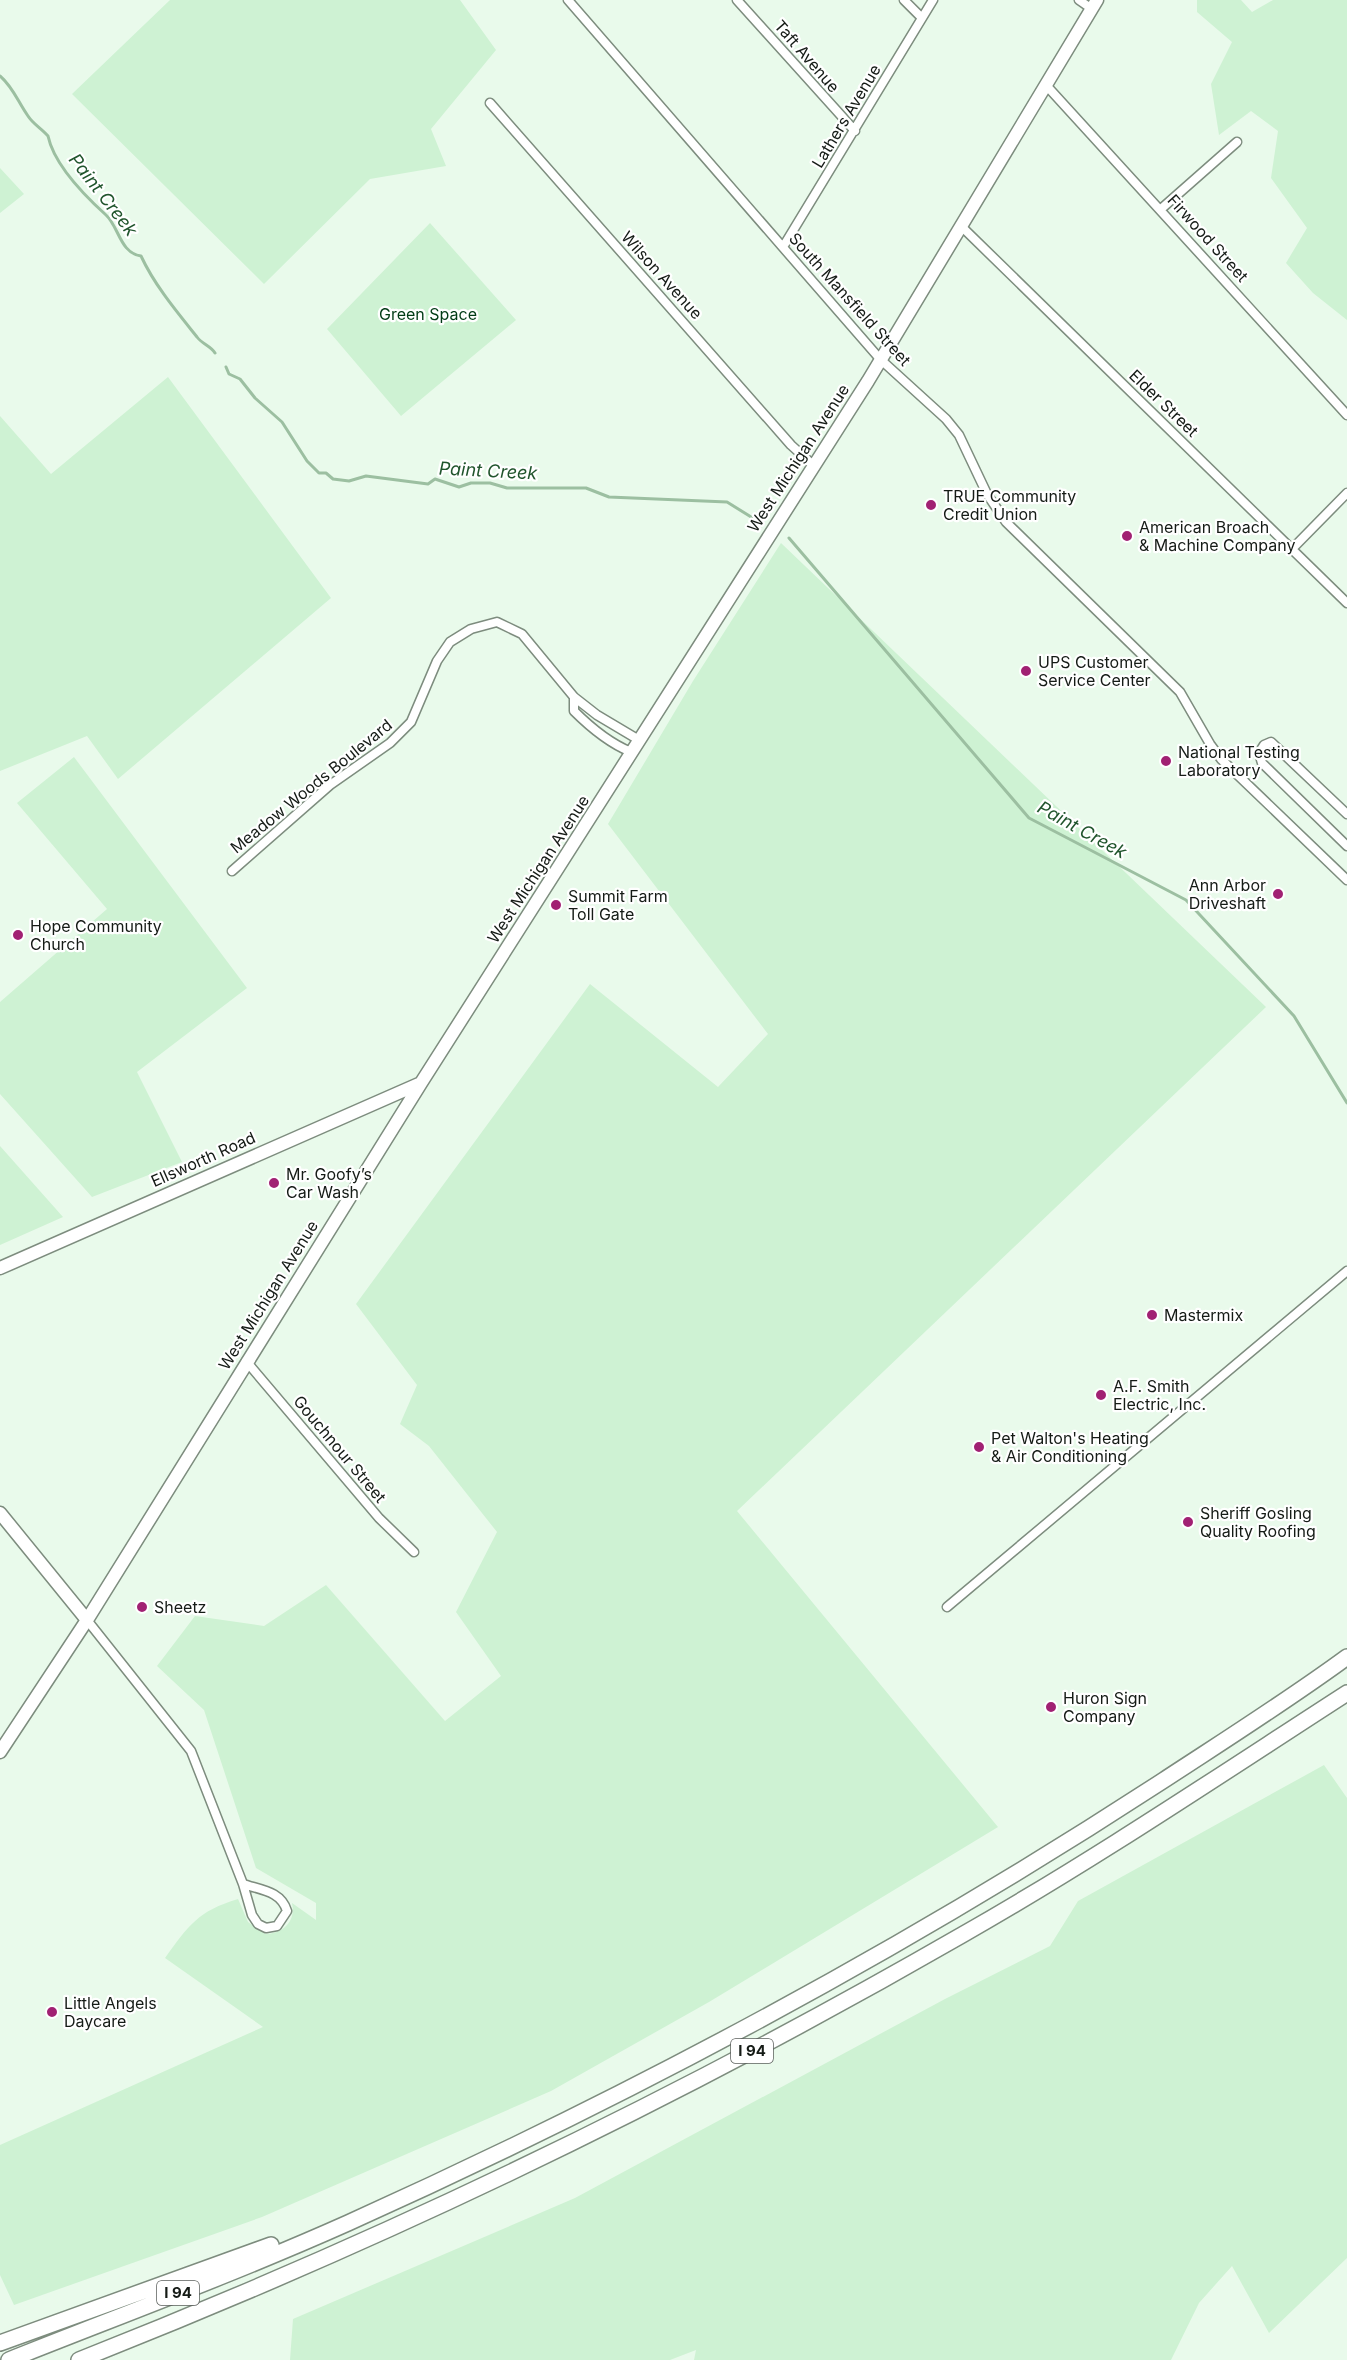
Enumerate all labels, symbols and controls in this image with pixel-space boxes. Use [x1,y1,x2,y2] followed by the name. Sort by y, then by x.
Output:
[770,16,844,96] street label: Taft Avenue
[807,61,885,171] street label: Lathers Avenue
[65,149,143,241] water label: Paint Creek
[1163,190,1253,286] street label: Firwood Street
[617,227,707,323] street label: Wilson Avenue
[785,228,915,370] street label: South Mansfield Street
[379,304,477,324] park label: Green Space
[1125,365,1203,441] street label: Elder Street
[743,380,853,536] street label: West Michigan Avenue
[438,457,539,484] water label: Paint Creek
[943,486,1076,524] place label: TRUE Community Credit Union
[924,498,938,512] marker: TRUE Community Credit Union
[1139,517,1295,555] place label: American Broach & Machine Company
[1120,529,1134,543] marker: American Broach & Machine Company
[1038,652,1151,690] place label: UPS Customer Service Center
[1019,664,1033,678] marker: UPS Customer Service Center
[226,715,396,857] street label: Meadow Woods Boulevard
[1178,742,1300,780] place label: National Testing Laboratory
[1159,754,1173,768] marker: National Testing Laboratory
[483,791,593,947] street label: West Michigan Avenue
[1034,796,1131,863] water label: Paint Creek
[1189,875,1266,913] place label: Ann Arbor Driveshaft
[568,886,668,924] place label: Summit Farm Toll Gate
[1271,887,1285,901] marker: Ann Arbor Driveshaft
[549,898,563,912] marker: Summit Farm Toll Gate
[30,916,162,954] place label: Hope Community Church
[11,928,25,942] marker: Hope Community Church
[148,1127,258,1191] street label: Ellsworth Road
[286,1164,372,1202] place label: Mr. Goofy’s Car Wash
[267,1176,281,1190] marker: Mr. Goofy’s Car Wash
[214,1217,322,1373] street label: West Michigan Avenue
[1164,1305,1243,1325] place label: Mastermix
[1145,1308,1159,1322] marker: Mastermix
[1113,1376,1206,1414] place label: A.F. Smith Electric, Inc.
[1094,1388,1108,1402] marker: A.F. Smith Electric, Inc.
[289,1391,391,1507] street label: Gouchnour Street
[991,1428,1149,1466] place label: Pet Walton's Heating & Air Conditioning
[972,1440,986,1454] marker: Pet Walton's Heating & Air Conditioning
[1200,1503,1316,1541] place label: Sheriff Gosling Quality Roofing
[1181,1515,1195,1529] marker: Sheriff Gosling Quality Roofing
[154,1597,206,1617] place label: Sheetz
[135,1600,149,1614] marker: Sheetz
[1063,1688,1147,1726] place label: Huron Sign Company
[1044,1700,1058,1714] marker: Huron Sign Company
[64,1993,157,2031] place label: Little Angels Daycare
[45,2005,59,2019] marker: Little Angels Daycare
[731,2039,773,2063] road number: I 94
[157,2281,199,2305] road number: I 94

